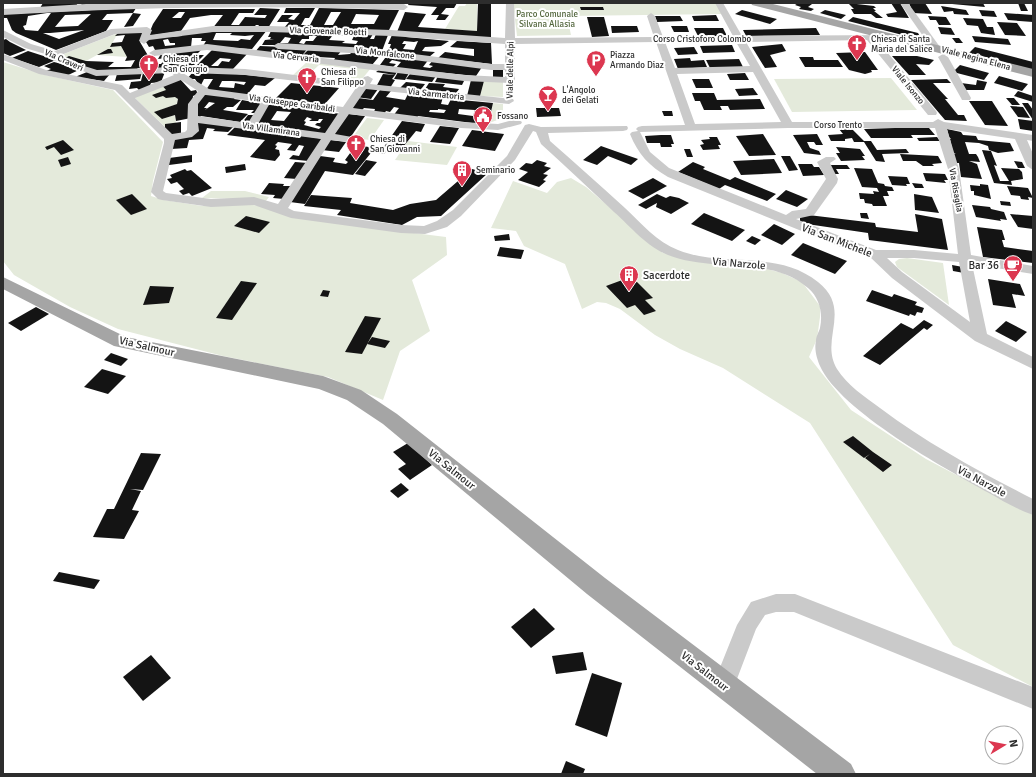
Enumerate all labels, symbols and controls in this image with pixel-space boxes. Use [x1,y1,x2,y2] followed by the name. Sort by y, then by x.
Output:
[516,9,579,30] park label: Parco Comunale Silvana Allasia
[289,25,367,38] street label: Via Giovenale Boetti
[846,33,868,61] church icon: Chiesa di Santa Maria del Salice
[653,34,751,45] street label: Corso Cristoforo Colombo
[871,34,933,55] place label: Chiesa di Santa Maria del Salice
[505,41,516,99] street label: Viale delle Alpi
[940,44,1012,73] street label: Viale Regina Elena
[355,45,416,62] street label: Via Monfalcone
[43,47,85,74] street label: Via Craveri
[585,49,607,77] parking icon: Piazza Armando Diaz
[272,50,320,65] street label: Via Cervaria
[610,50,664,71] place label: Piazza Armando Diaz
[138,53,160,81] church icon: Chiesa di San Giorgio
[163,54,208,75] place label: Chiesa di San Giorgio
[889,64,927,107] street label: Viale Isonzo
[296,66,318,94] church icon: Chiesa di San Filippo
[321,67,364,88] place label: Chiesa di San Filippo
[537,84,559,112] bar icon: L'Angolo dei Gelati
[562,85,599,106] place label: L'Angolo dei Gelati
[407,86,465,103] street label: Via Sarmatoria
[248,92,336,115] street label: Via Giuseppe Garibaldi
[472,105,494,133] public building icon: Fossano
[497,111,528,122] place label: Fossano
[241,120,301,139] street label: Via Villamirana
[814,120,862,131] street label: Corso Trento
[345,133,367,161] church icon: Chiesa di San Giovanni
[370,134,420,155] place label: Chiesa di San Giovanni
[451,159,473,187] building icon: Seminario
[476,165,515,176] place label: Seminario
[946,167,965,214] street label: Via Risaglia
[800,221,874,260] street label: Via San Michele
[1002,254,1024,282] cafe icon: Bar 36
[712,255,766,272] street label: Via Narzole
[968,259,999,272] place label: Bar 36
[618,264,640,292] building icon: Sacerdote
[643,269,690,282] place label: Sacerdote
[118,334,176,359] street label: Via Salmour
[426,446,478,492] street label: Via Salmour
[955,463,1008,500] street label: Via Narzole
[678,649,731,694] street label: Via Salmour
[984,725,1024,765] north arrow
[1006,738,1020,748] text: N

